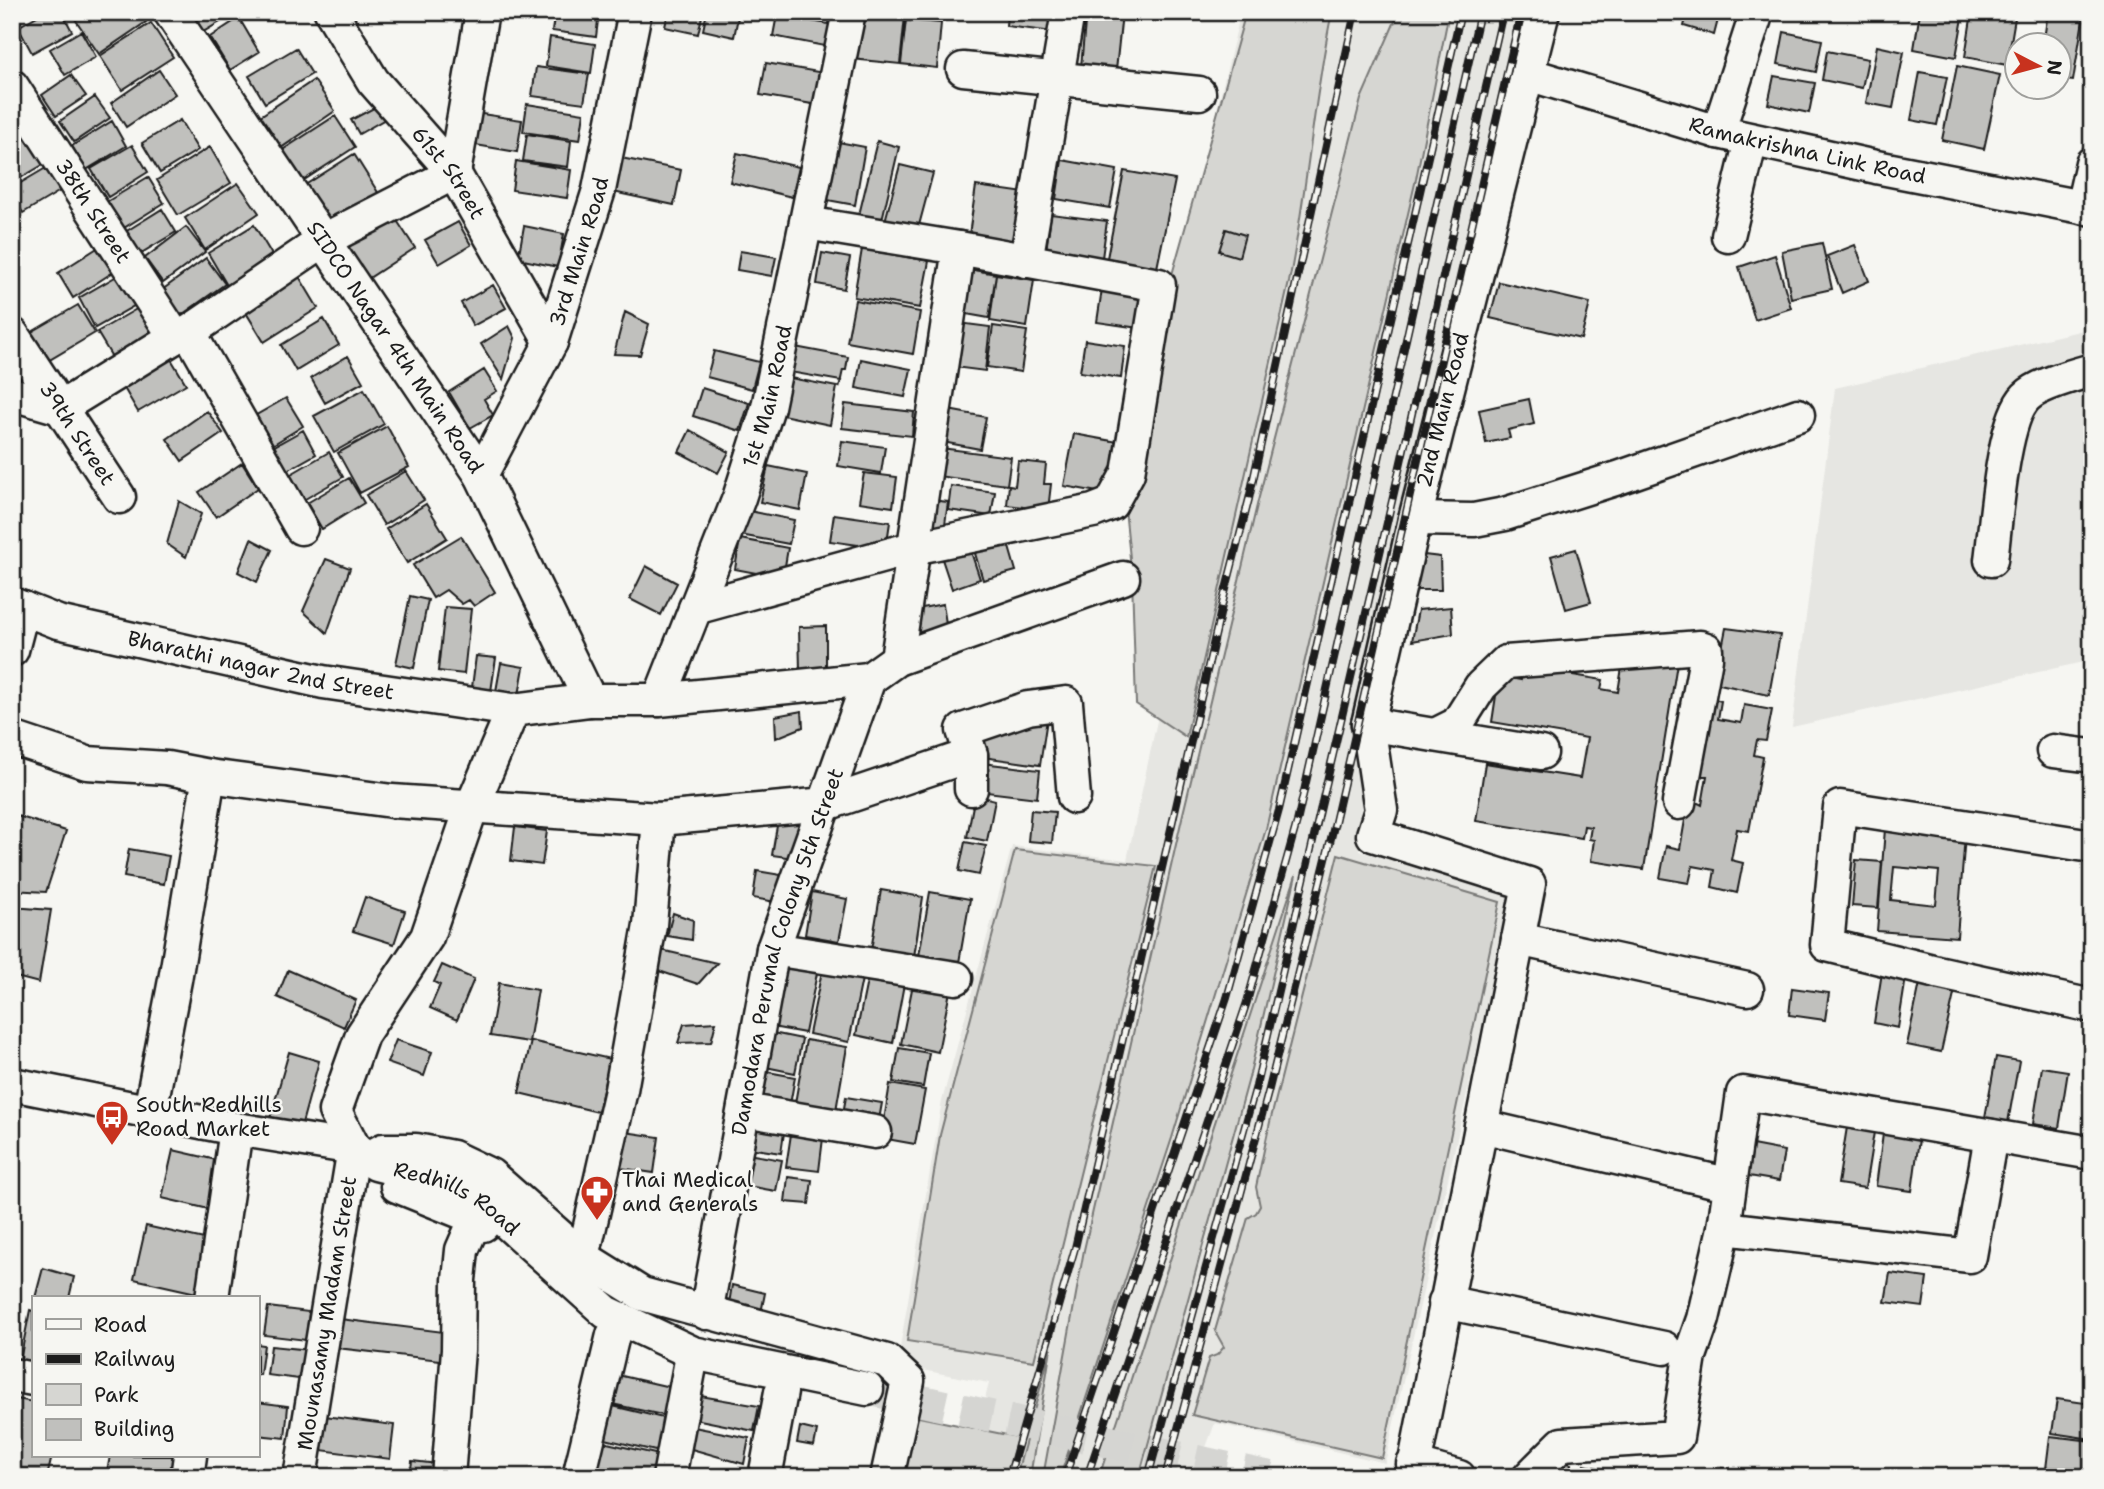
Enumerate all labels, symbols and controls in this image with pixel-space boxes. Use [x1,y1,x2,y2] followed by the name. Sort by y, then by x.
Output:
[2002,32,2072,102] north arrow
[2041,59,2068,77] text: N
[1686,110,1928,190] street label: Ramakrishna Link Road
[405,120,492,224] street label: 61st Street
[49,153,137,269] street label: 38th Street
[543,175,615,330] street label: 3rd Main Road
[300,216,490,479] street label: SIDCO Nagar 4th Main Road
[736,323,798,471] street label: 1st Main Road
[1410,329,1476,490] street label: 2nd Main Road
[33,376,122,491] street label: 39th Street
[125,624,396,706] street label: Bharathi nagar 2nd Street
[725,764,850,1138] street label: Damodara Perumal Colony 5th Street
[136,1091,282,1143] place label: South Redhills Road Market
[93,1098,131,1147] bus stop icon: South Redhills Road Market
[390,1155,526,1242] street label: Redhills Road
[622,1166,758,1218] place label: Thai Medical and Generals
[578,1173,616,1222] pharmacy icon: Thai Medical and Generals
[291,1174,363,1452] street label: Mounasamy Madam Street
[32,1296,259,1458] legend
[94,1311,147,1339] text: Road
[94,1345,176,1373] text: Railway
[94,1381,139,1409] text: Park
[94,1415,174,1443] text: Building

